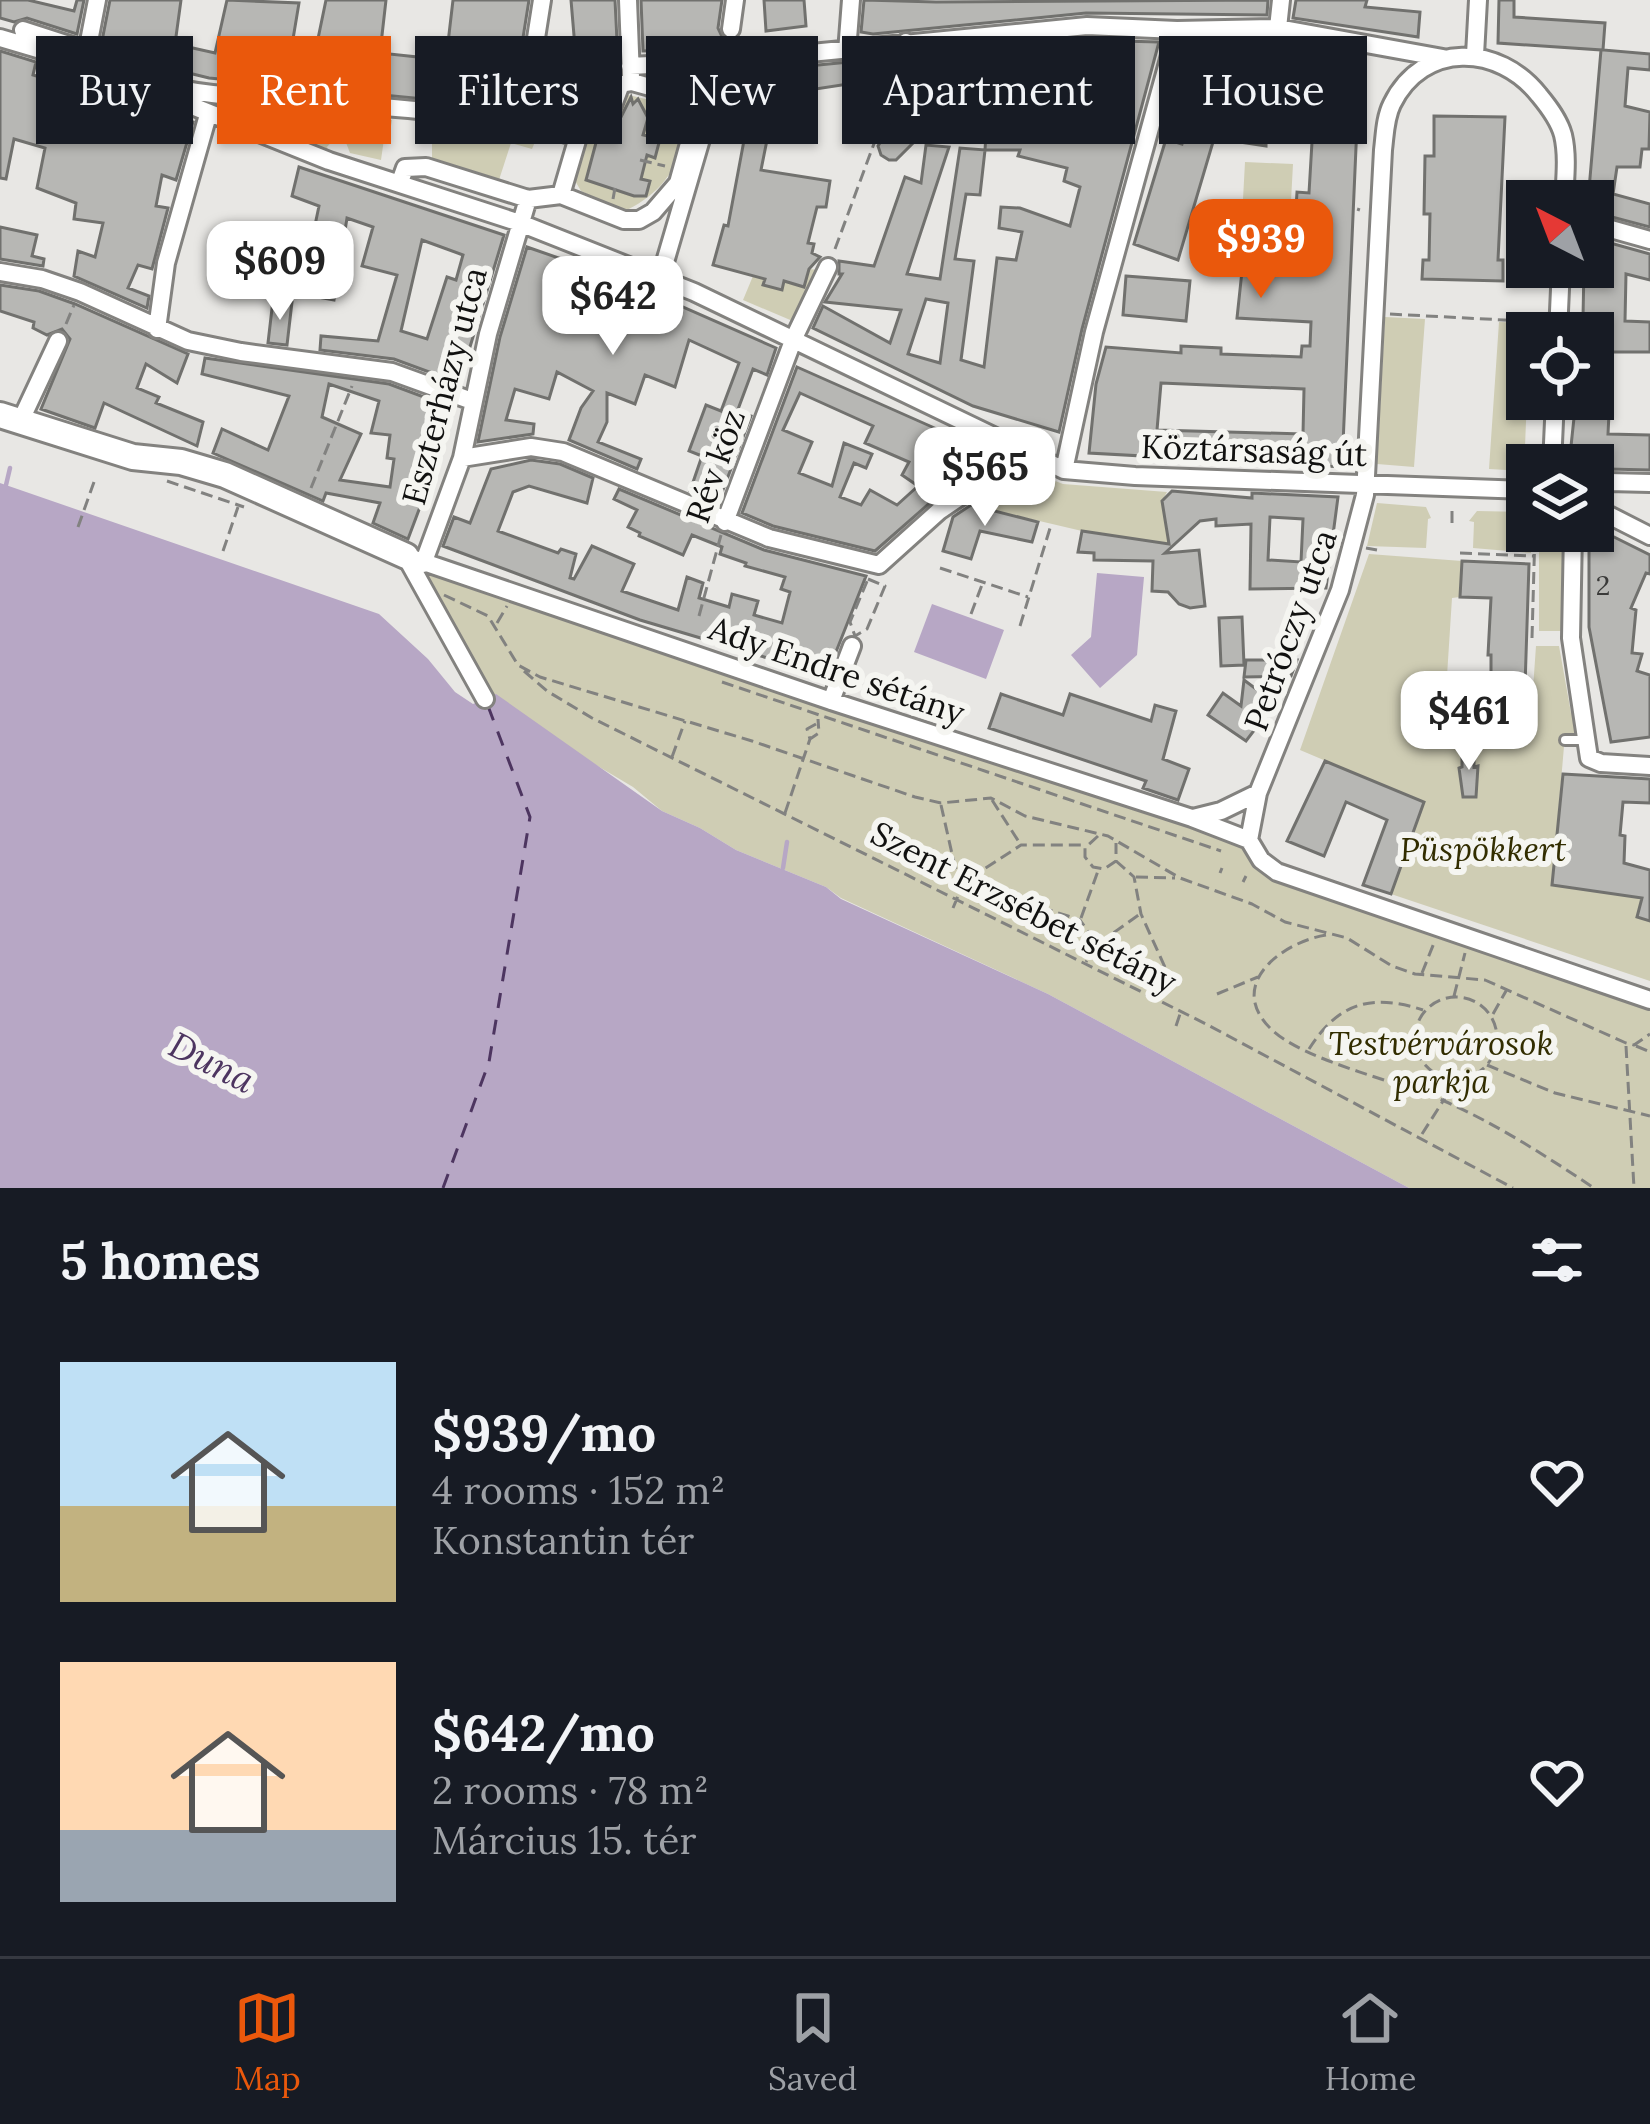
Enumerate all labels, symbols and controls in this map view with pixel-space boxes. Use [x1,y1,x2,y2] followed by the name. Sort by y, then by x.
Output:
[36,36,193,144] chip: Buy
[217,36,391,144] chip: Rent
[415,36,622,144] chip: Filters
[646,36,818,144] chip: New
[842,36,1135,144] chip: Apartment
[1159,36,1367,144] chip: House
[1506,180,1614,288] north arrow
[1506,180,1614,552] map controls
[1190,199,1332,301] pin: $939
[1216,213,1306,263] text: $939
[209,221,351,323] pin: $609
[234,235,326,285] text: $609
[542,256,684,358] pin: $642
[392,263,496,509] street label: Eszterházy utca
[569,270,657,320] text: $642
[1506,312,1614,420] button: locate
[676,404,754,528] street label: Rév köz
[1140,425,1368,475] street label: Köztársaság út
[914,427,1056,529] pin: $565
[941,441,1029,491] text: $565
[1506,444,1614,552] button: layers
[1234,524,1346,736] street label: Petróczy utca
[1596,568,1610,602] house number: 2
[703,606,971,734] street label: Ady Endre sétány
[1398,671,1540,773] pin: $461
[1428,685,1510,735] text: $461
[864,812,1184,1003] street label: Szent Erzsébet sétány
[1400,828,1566,870] park label: Püspökkert
[162,1021,263,1103] water label: Duna
[1328,1022,1554,1102] park label: Testvérvárosok parkja
[1524,1227,1590,1293] icon: filters
[60,1228,261,1293] text: 5 homes
[432,1400,656,1465] text: $939/mo
[156,1410,300,1554] icon: home
[1524,1449,1590,1515] icon: heart
[432,1465,725,1515] text: 4 rooms · 152 m²
[432,1515,694,1565] text: Konstantin tér
[432,1700,655,1765] text: $642/mo
[156,1710,300,1854] icon: home
[1524,1749,1590,1815] icon: heart
[432,1765,709,1815] text: 2 rooms · 78 m²
[432,1815,696,1865] text: Március 15. tér
[234,1985,301,2099] tab: Map
[768,1985,857,2099] tab: Saved
[1325,1985,1416,2099] tab: Home

